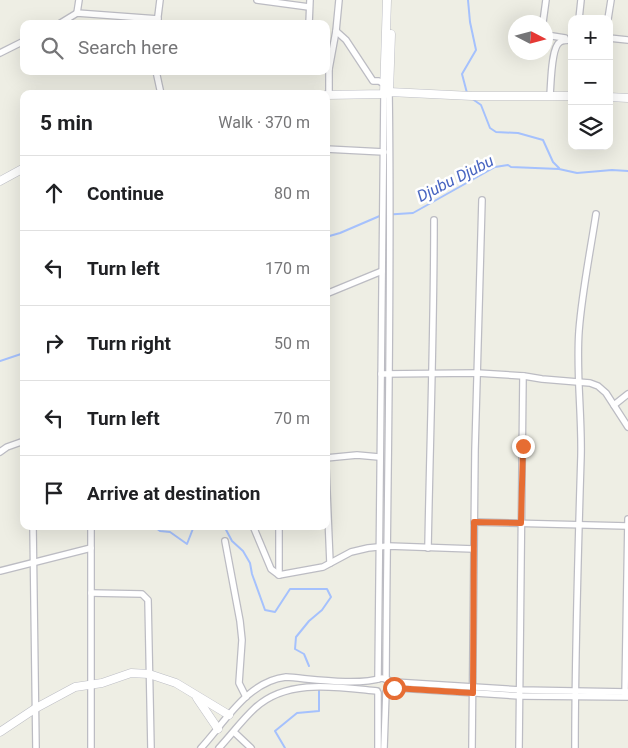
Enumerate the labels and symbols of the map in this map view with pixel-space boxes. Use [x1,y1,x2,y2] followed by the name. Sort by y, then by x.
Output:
[508,15,553,60] north arrow
[414,151,497,206] water label: Djubu Djubu
[512,435,535,458] route end
[383,677,406,700] route start

